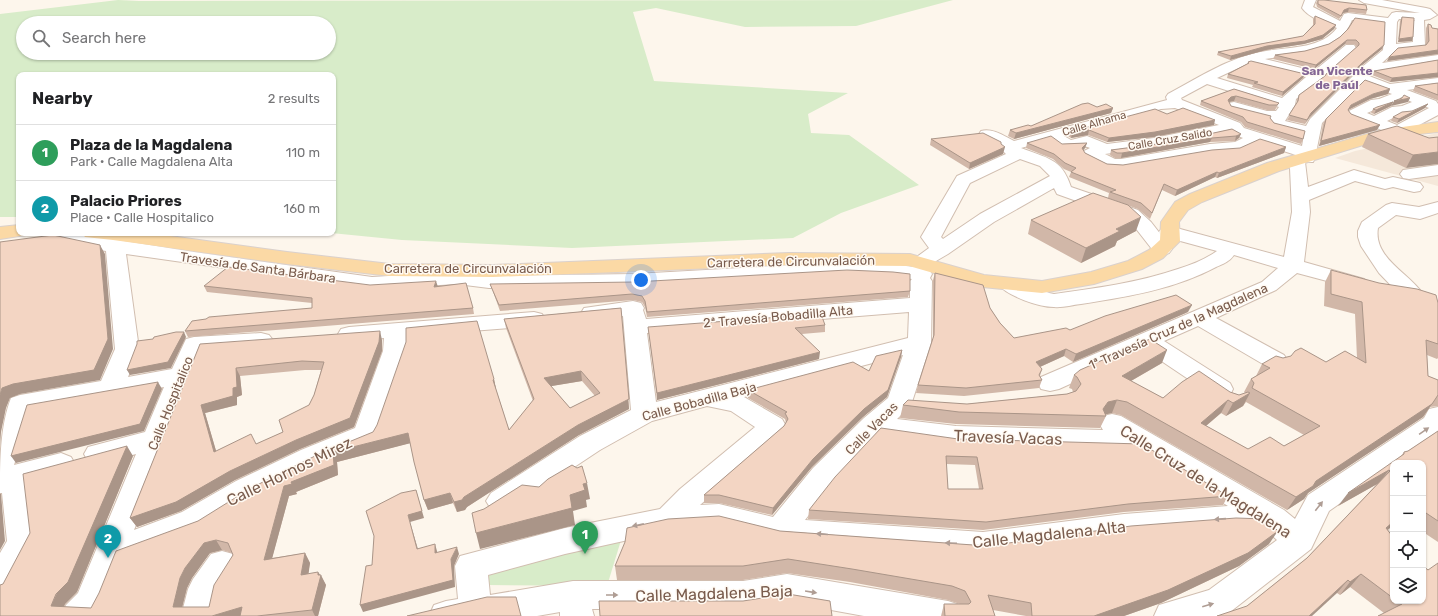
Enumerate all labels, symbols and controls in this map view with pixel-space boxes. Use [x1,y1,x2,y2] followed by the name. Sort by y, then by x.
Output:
[16,16,336,60] search box
[30,27,52,49] icon: search
[62,29,146,47] text: Search here
[1301,64,1373,92] district label: San Vicente de Paúl
[32,88,93,108] text: Nearby
[268,91,320,106] text: 2 results
[1061,108,1128,139] street label: Calle Alhama
[1127,126,1213,153] street label: Calle Cruz Salido
[70,136,232,154] text: Plaza de la Magdalena
[42,145,48,160] text: 1
[286,145,320,160] text: 110 m
[70,154,233,169] text: Park · Calle Magdalena Alta
[70,192,182,210] text: Palacio Priores
[41,201,49,216] text: 2
[284,201,320,216] text: 160 m
[70,210,214,225] text: Place · Calle Hospitalico
[179,249,337,286] street label: Travesía de Santa Bárbara
[707,253,875,270] street label: Carretera de Circunvalación
[384,261,552,276] street label: Carretera de Circunvalación
[631,270,651,290] your location
[1086,280,1271,374] street label: 1ª Travesía Cruz de la Magdalena
[702,302,854,331] street label: 2ª Travesía Bobadilla Alta
[145,354,196,452] street label: Calle Hospitalico
[640,379,758,424] street label: Calle Bobadilla Baja
[842,399,901,458] street label: Calle Vacas
[1117,421,1295,542] street label: Calle Cruz de la Magdalena
[953,426,1063,449] street label: Travesía Vacas
[1419,427,1430,435] one-way arrow
[223,433,355,510] street label: Calle Hornos Mirez
[1390,460,1426,604] map controls
[1390,460,1426,496] button: +
[1390,496,1426,532] button: −
[1314,500,1323,511] one-way arrow
[1214,515,1226,522] one-way arrow
[971,517,1127,552] street label: Calle Magdalena Alta
[572,521,598,554] pin: 1
[632,523,644,529] one-way arrow
[95,525,121,558] pin: 2
[816,531,828,538] one-way arrow
[1390,532,1426,568] button: locate
[945,539,957,546] one-way arrow
[1390,568,1426,604] button: layers
[635,581,793,606] street label: Calle Magdalena Baja
[805,589,817,595] one-way arrow
[606,592,619,598] one-way arrow
[1202,602,1214,608] one-way arrow

